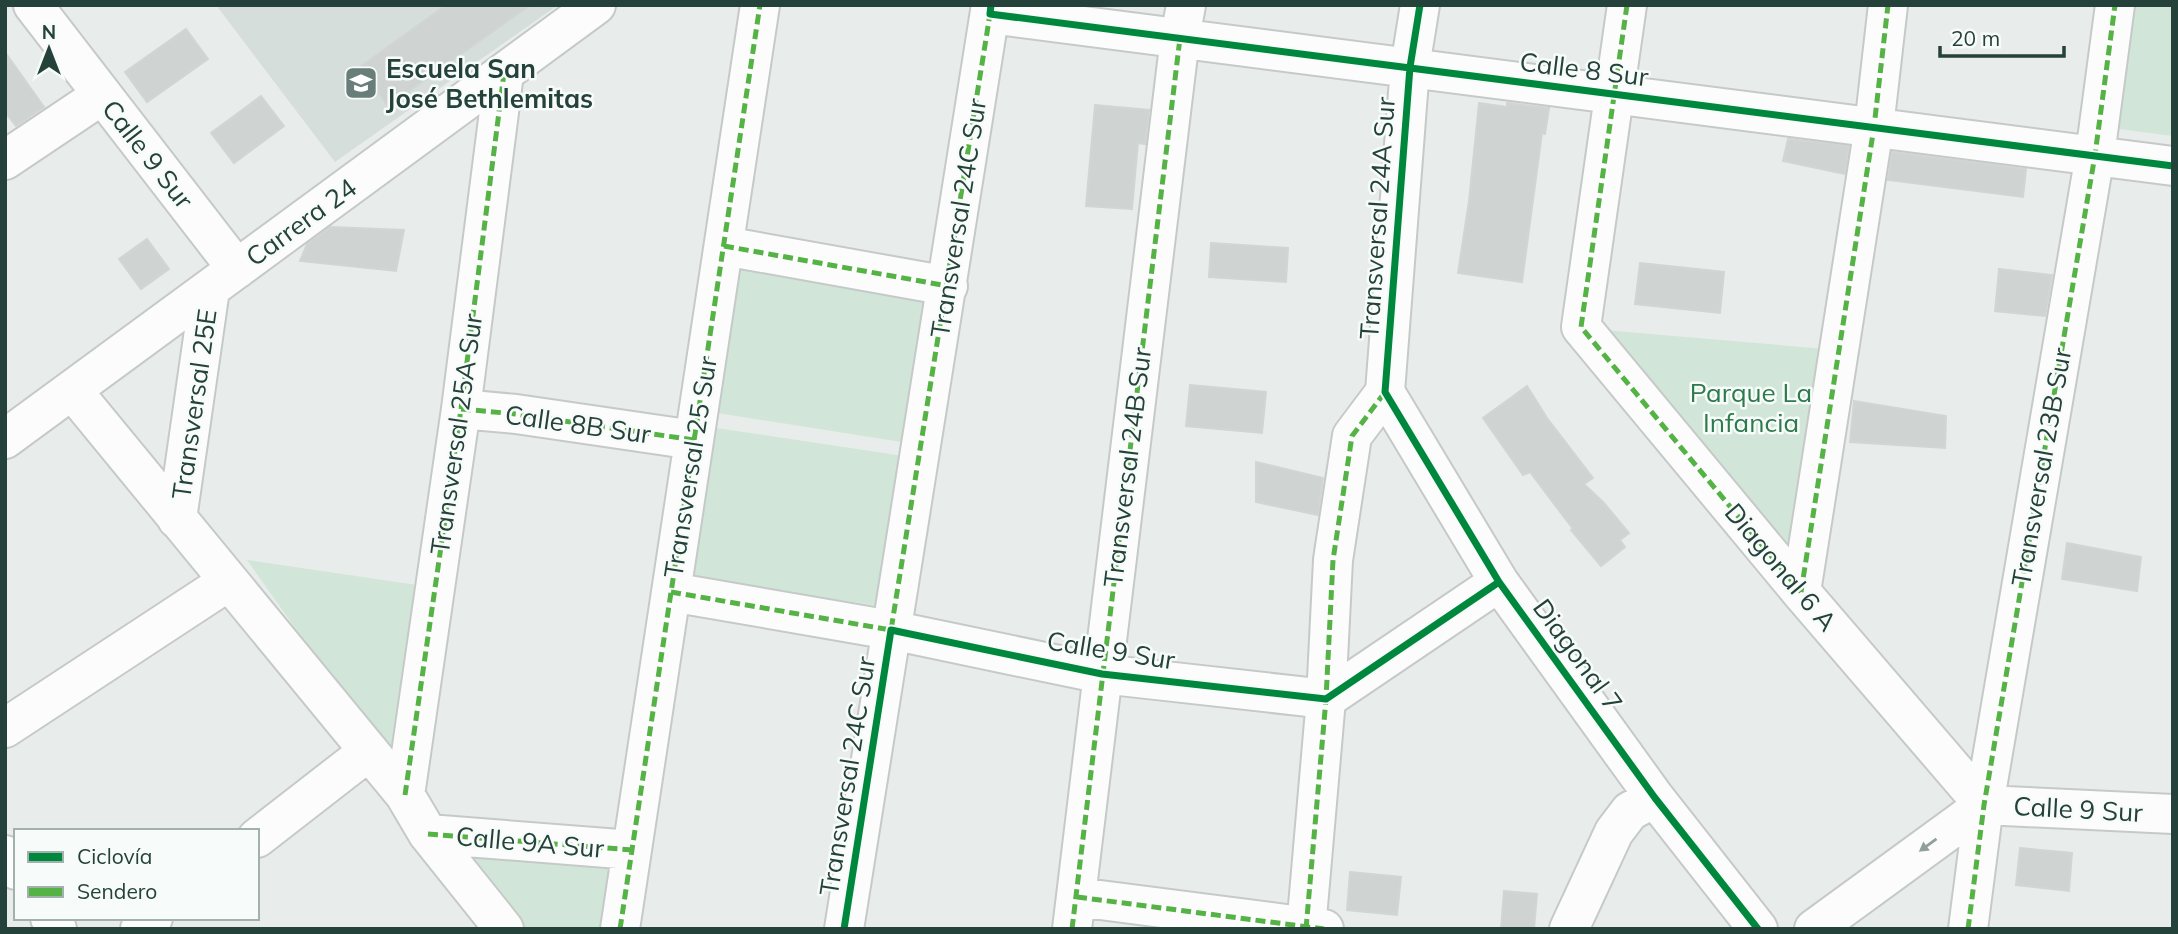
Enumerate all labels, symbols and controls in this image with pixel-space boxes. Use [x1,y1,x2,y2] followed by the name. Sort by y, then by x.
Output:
[14,14,84,84] north arrow
[1940,14,2064,58] scale bar
[42,20,56,44] text: N
[1951,25,2000,51] text: 20 m
[1518,45,1651,93] street label: Calle 8 Sur
[386,52,593,115] place label: Escuela San José Bethlemitas
[342,64,380,102] school or university icon: Escuela San José Bethlemitas
[95,93,201,216] street label: Calle 9 Sur
[1352,95,1402,340] street label: Transversal 24A Sur
[923,96,993,340] street label: Transversal 24C Sur
[239,171,363,273] street label: Carrera 24
[164,307,224,501] street label: Transversal 25E
[423,311,489,557] street label: Transversal 25A Sur
[1096,345,1158,589] street label: Transversal 24B Sur
[2004,345,2078,589] street label: Transversal 23B Sur
[656,353,724,580] street label: Transversal 25 Sur
[1690,376,1812,439] park label: Parque La Infancia
[503,397,654,451] street label: Calle 8B Sur
[1718,496,1844,638] street label: Diagonal 6 A
[1526,592,1630,718] street label: Diagonal 7
[1045,624,1178,676] street label: Calle 9 Sur
[812,654,882,898] street label: Transversal 24C Sur
[2013,789,2144,829] street label: Calle 9 Sur
[455,819,606,865] street label: Calle 9A Sur
[14,829,259,920] legend
[1919,838,1937,852] one-way arrow
[77,843,152,869] text: Ciclovía
[77,878,157,904] text: Sendero

